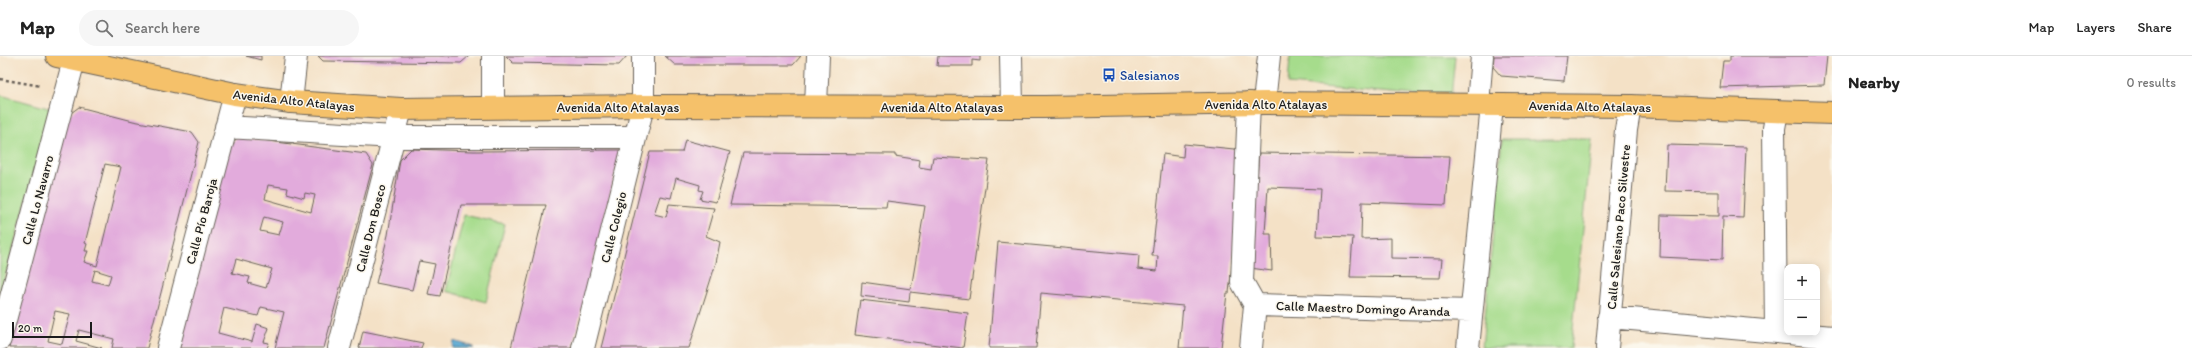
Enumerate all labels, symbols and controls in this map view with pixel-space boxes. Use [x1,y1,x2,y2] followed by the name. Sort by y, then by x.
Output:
[79,10,359,46] search box
[20,16,55,39] text: Map
[93,17,115,39] icon: search
[125,19,200,37] text: Search here
[2029,19,2054,36] text: Map
[2076,19,2115,36] text: Layers
[2137,19,2172,36] text: Share
[1101,67,1117,83] bus stop icon: Salesianos
[1120,68,1180,83] place label: Salesianos
[1848,72,1900,92] text: Nearby
[2126,75,2176,90] text: 0 results
[232,87,356,114] street label: Avenida Alto Atalayas
[1205,97,1327,112] street label: Avenida Alto Atalayas
[1529,98,1652,115] street label: Avenida Alto Atalayas
[557,100,679,115] street label: Avenida Alto Atalayas
[881,100,1003,115] street label: Avenida Alto Atalayas
[1604,144,1633,310] street label: Calle Salesiano Paco Silvestre
[18,153,57,247] street label: Calle Lo Navarro
[183,176,220,266] street label: Calle Pío Baroja
[352,182,389,274] street label: Calle Don Bosco
[597,189,630,264] street label: Calle Colegio
[1784,264,1820,336] map controls
[1784,264,1820,300] button: +
[1276,298,1451,319] street label: Calle Maestro Domingo Aranda
[1784,300,1820,336] button: −
[12,320,92,339] scale bar
[18,322,42,335] text: 20 m

